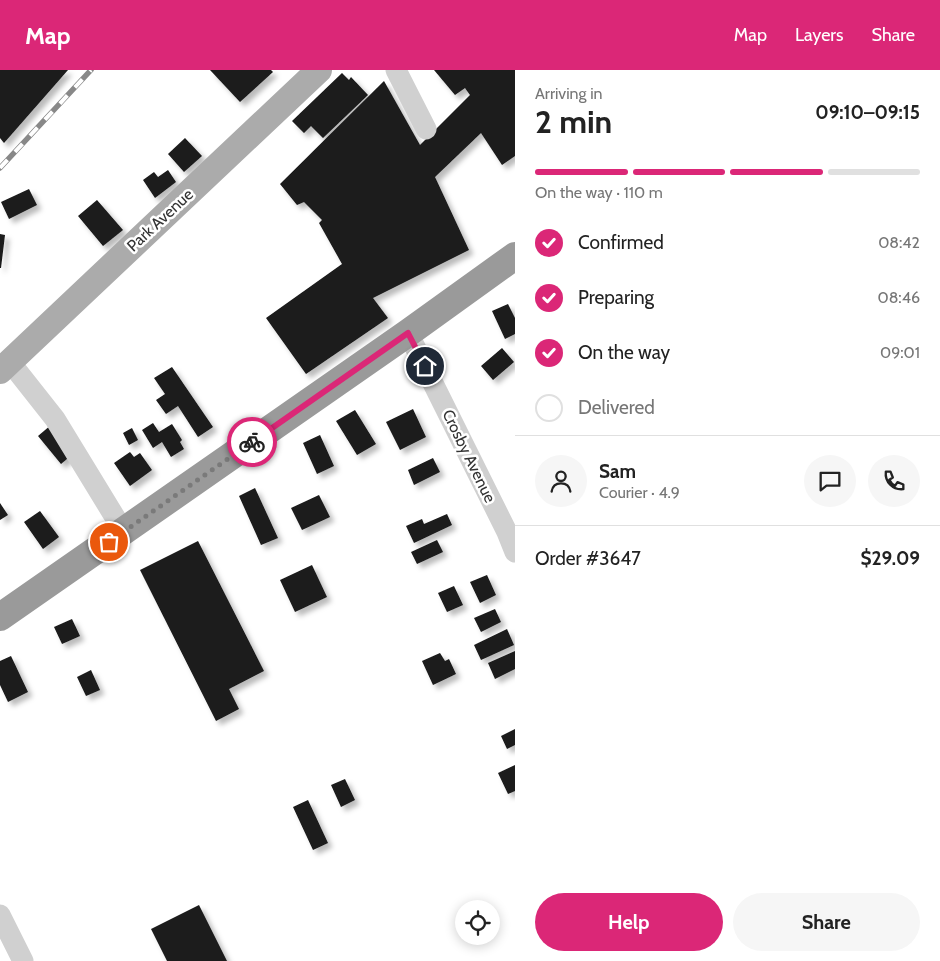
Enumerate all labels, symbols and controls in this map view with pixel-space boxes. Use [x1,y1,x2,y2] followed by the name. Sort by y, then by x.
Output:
[25,21,71,50] text: Map
[734,24,767,46] text: Map
[795,24,844,46] text: Layers
[872,24,915,46] text: Share
[535,84,602,103] text: Arriving in
[815,101,920,124] text: 09:10–09:15
[535,102,612,141] text: 2 min
[535,183,663,202] text: On the way · 110 m
[123,185,197,255] street label: Park Avenue
[535,229,563,257] icon: check
[578,231,664,254] text: Confirmed
[878,233,920,252] text: 08:42
[535,284,563,312] icon: check
[578,286,654,309] text: Preparing
[877,288,920,307] text: 08:46
[535,339,563,367] icon: check
[578,341,670,364] text: On the way
[880,343,920,362] text: 09:01
[404,345,446,387] pin
[411,352,439,380] icon: home
[578,396,655,419] text: Delivered
[438,406,500,506] street label: Crosby Avenue
[227,417,277,467] courier
[238,428,266,456] icon: bike
[535,455,587,507] button: person
[804,455,856,507] button: chat
[868,455,920,507] button: phone
[599,460,636,483] text: Sam
[599,483,680,502] text: Courier · 4.9
[88,521,130,563] pin
[95,528,123,556] icon: bag
[535,547,641,570] text: Order #3647
[860,547,920,570] text: $29.09
[535,893,723,951] button: Help
[733,893,920,951] button: Share
[455,900,500,945] map controls
[455,900,500,945] button: locate

